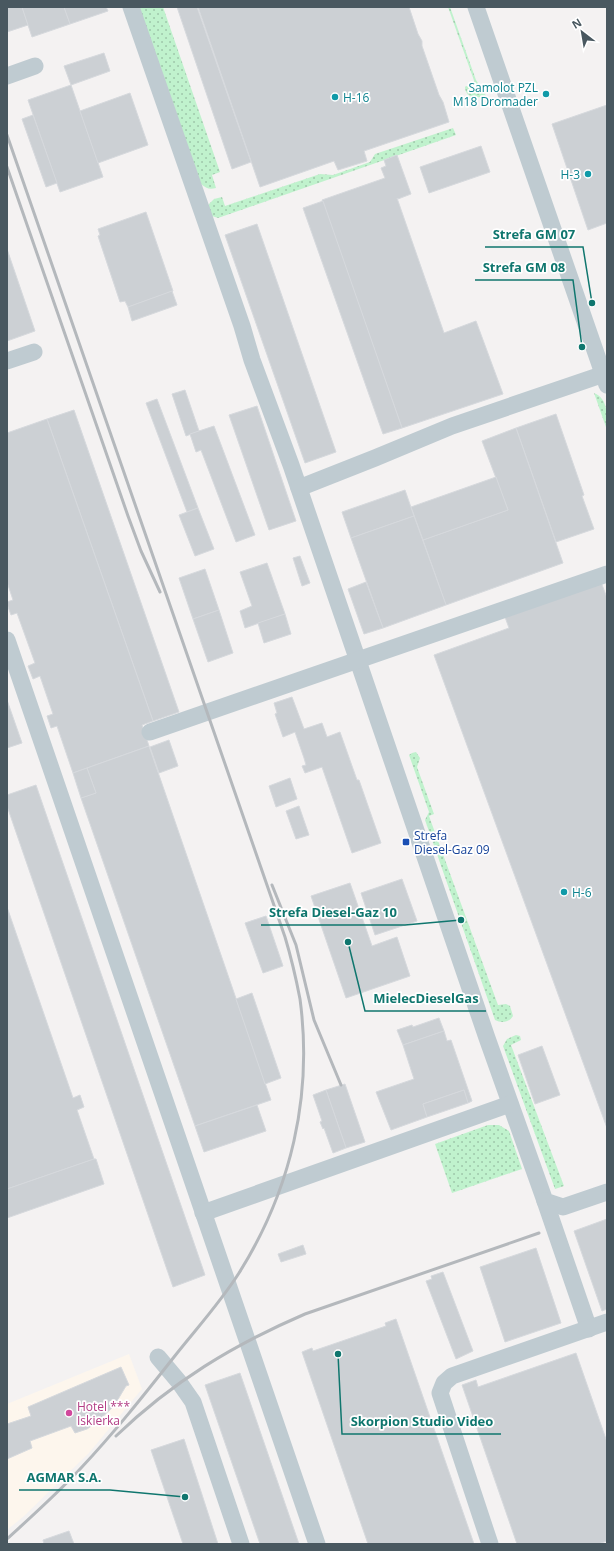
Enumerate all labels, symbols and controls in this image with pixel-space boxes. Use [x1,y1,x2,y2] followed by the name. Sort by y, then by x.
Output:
[562,12,602,52] north arrow
[569,14,584,32] text: N
[453,79,538,110] place label: Samolot PZL M18 Dromader
[343,89,370,106] place label: H-16
[541,89,551,99] marker: Samolot PZL M18 Dromader
[330,92,340,102] marker: H-16
[560,166,580,183] place label: H-3
[583,169,593,179] marker: H-3
[485,222,583,247] callout: Strefa GM 07
[493,225,576,243] text: Strefa GM 07
[475,255,573,280] callout: Strefa GM 08
[483,258,565,276] text: Strefa GM 08
[414,827,490,858] place label: Strefa Diesel-Gaz 09
[401,837,411,847] marker: Strefa Diesel-Gaz 09
[572,884,592,901] place label: H-6
[559,887,569,897] marker: H-6
[261,900,405,925] callout: Strefa Diesel-Gaz 10
[269,903,397,921] text: Strefa Diesel-Gaz 10
[365,986,486,1011] callout: MielecDieselGas
[373,989,479,1007] text: MielecDieselGas
[77,1398,130,1429] place label: Hotel *** Iskierka
[64,1408,74,1418] marker: Hotel *** Iskierka
[342,1409,501,1434] callout: Skorpion Studio Video
[351,1412,493,1430] text: Skorpion Studio Video
[19,1465,110,1490] callout: AGMAR S.A.
[26,1468,102,1486] text: AGMAR S.A.

